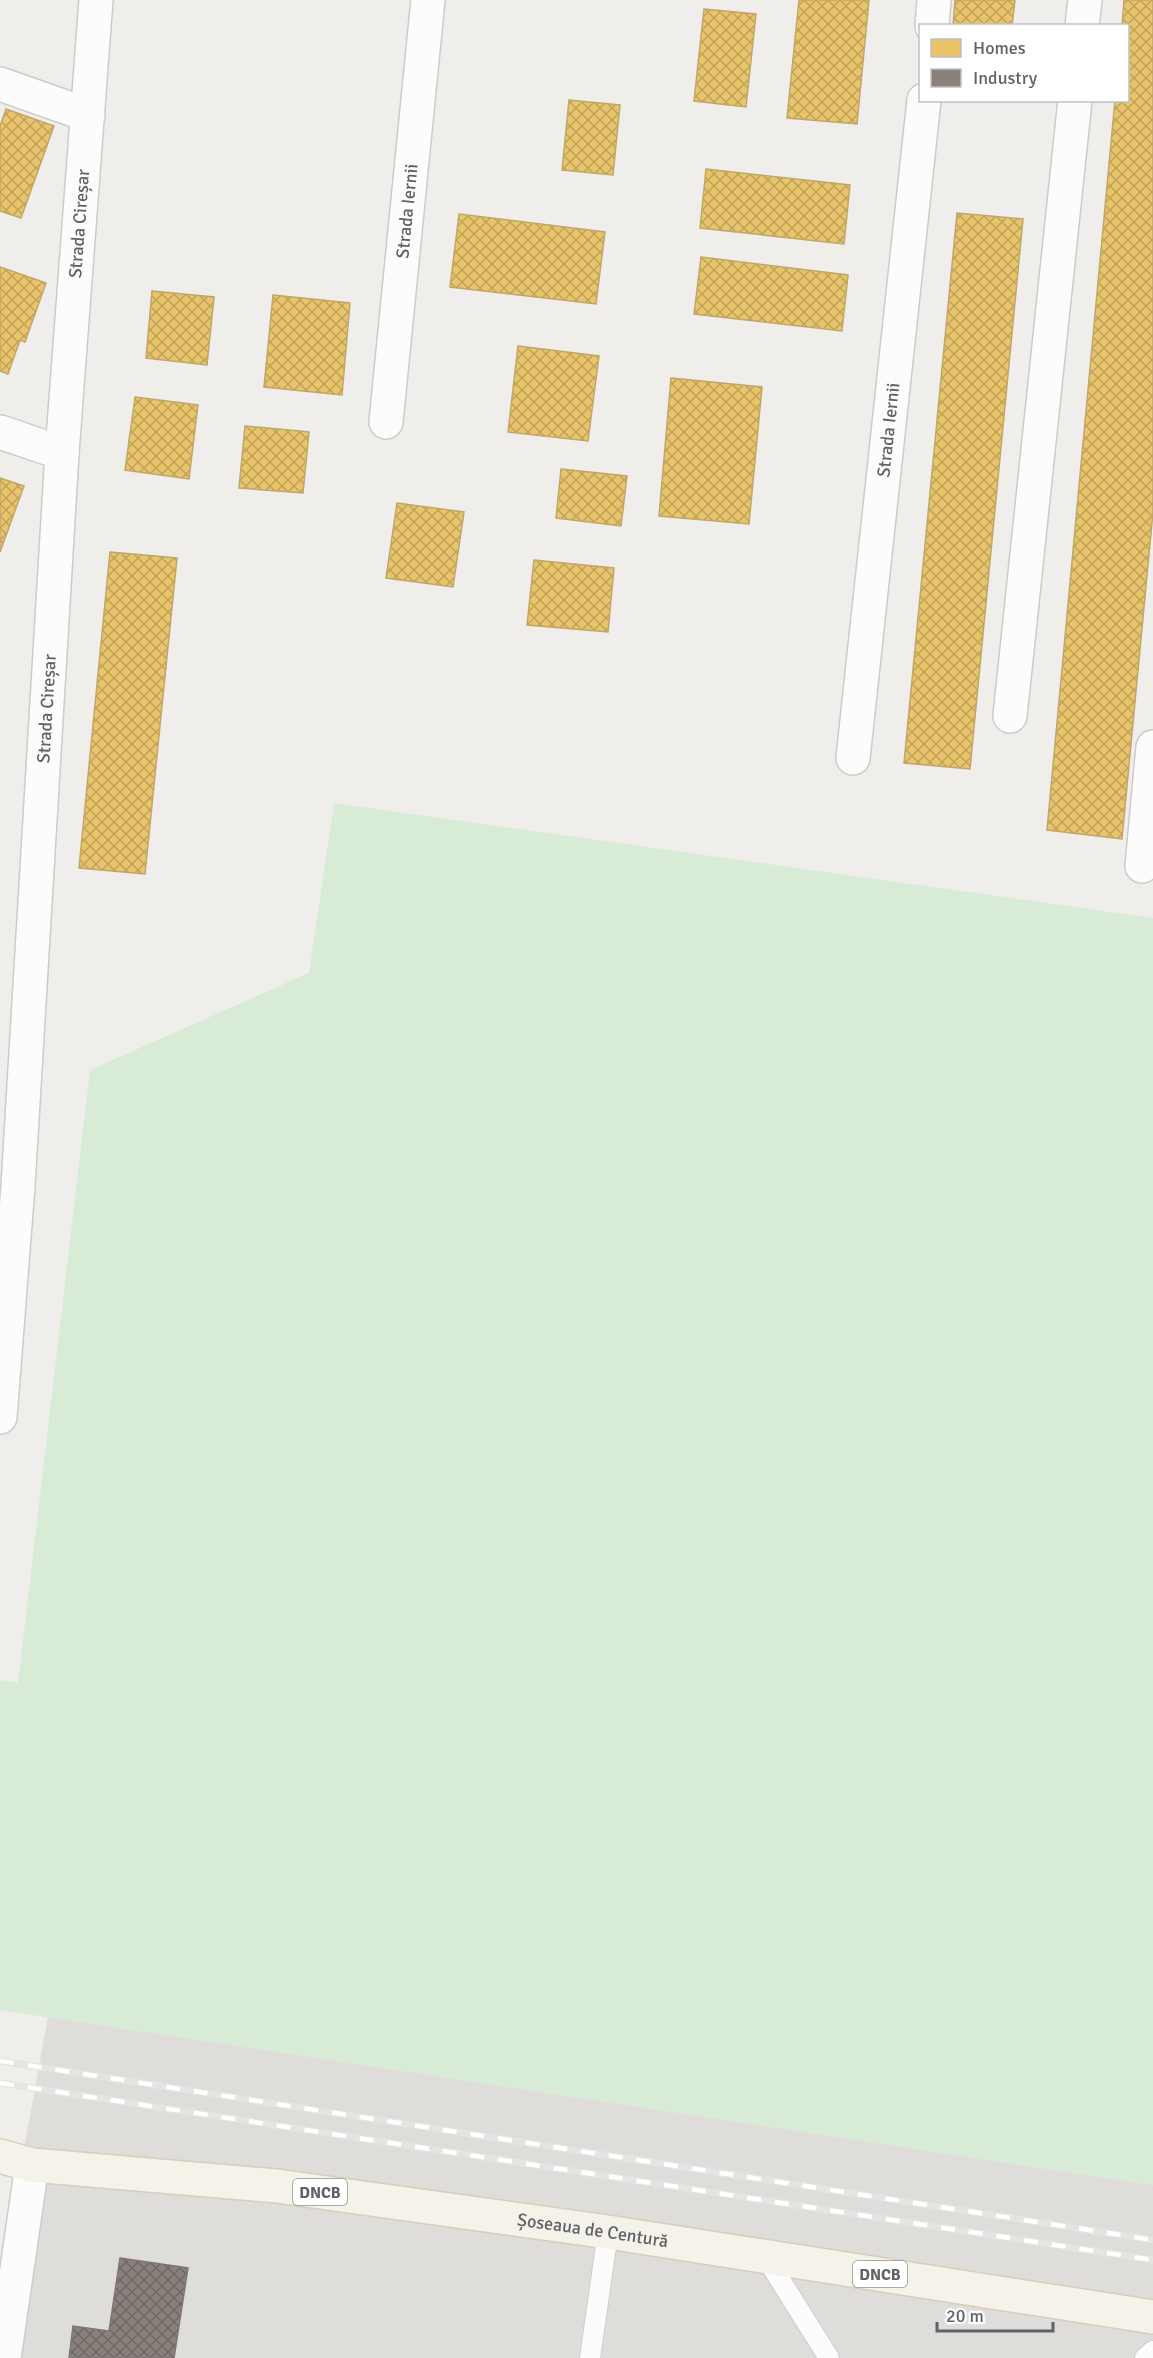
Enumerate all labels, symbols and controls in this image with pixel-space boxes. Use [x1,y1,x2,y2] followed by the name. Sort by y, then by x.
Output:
[919,24,1129,102] legend
[973,37,1026,59] text: Homes
[973,67,1038,89] text: Industry
[391,163,423,259] street label: Strada Iernii
[64,168,94,279] street label: Strada Cireșar
[872,381,904,478] street label: Strada Iernii
[32,653,61,764] street label: Strada Cireșar
[293,2179,347,2205] road number: DNCB
[516,2209,670,2252] street label: Șoseaua de Centură
[853,2261,907,2287] road number: DNCB
[937,2295,1052,2333] scale bar
[946,2305,984,2327] text: 20 m

